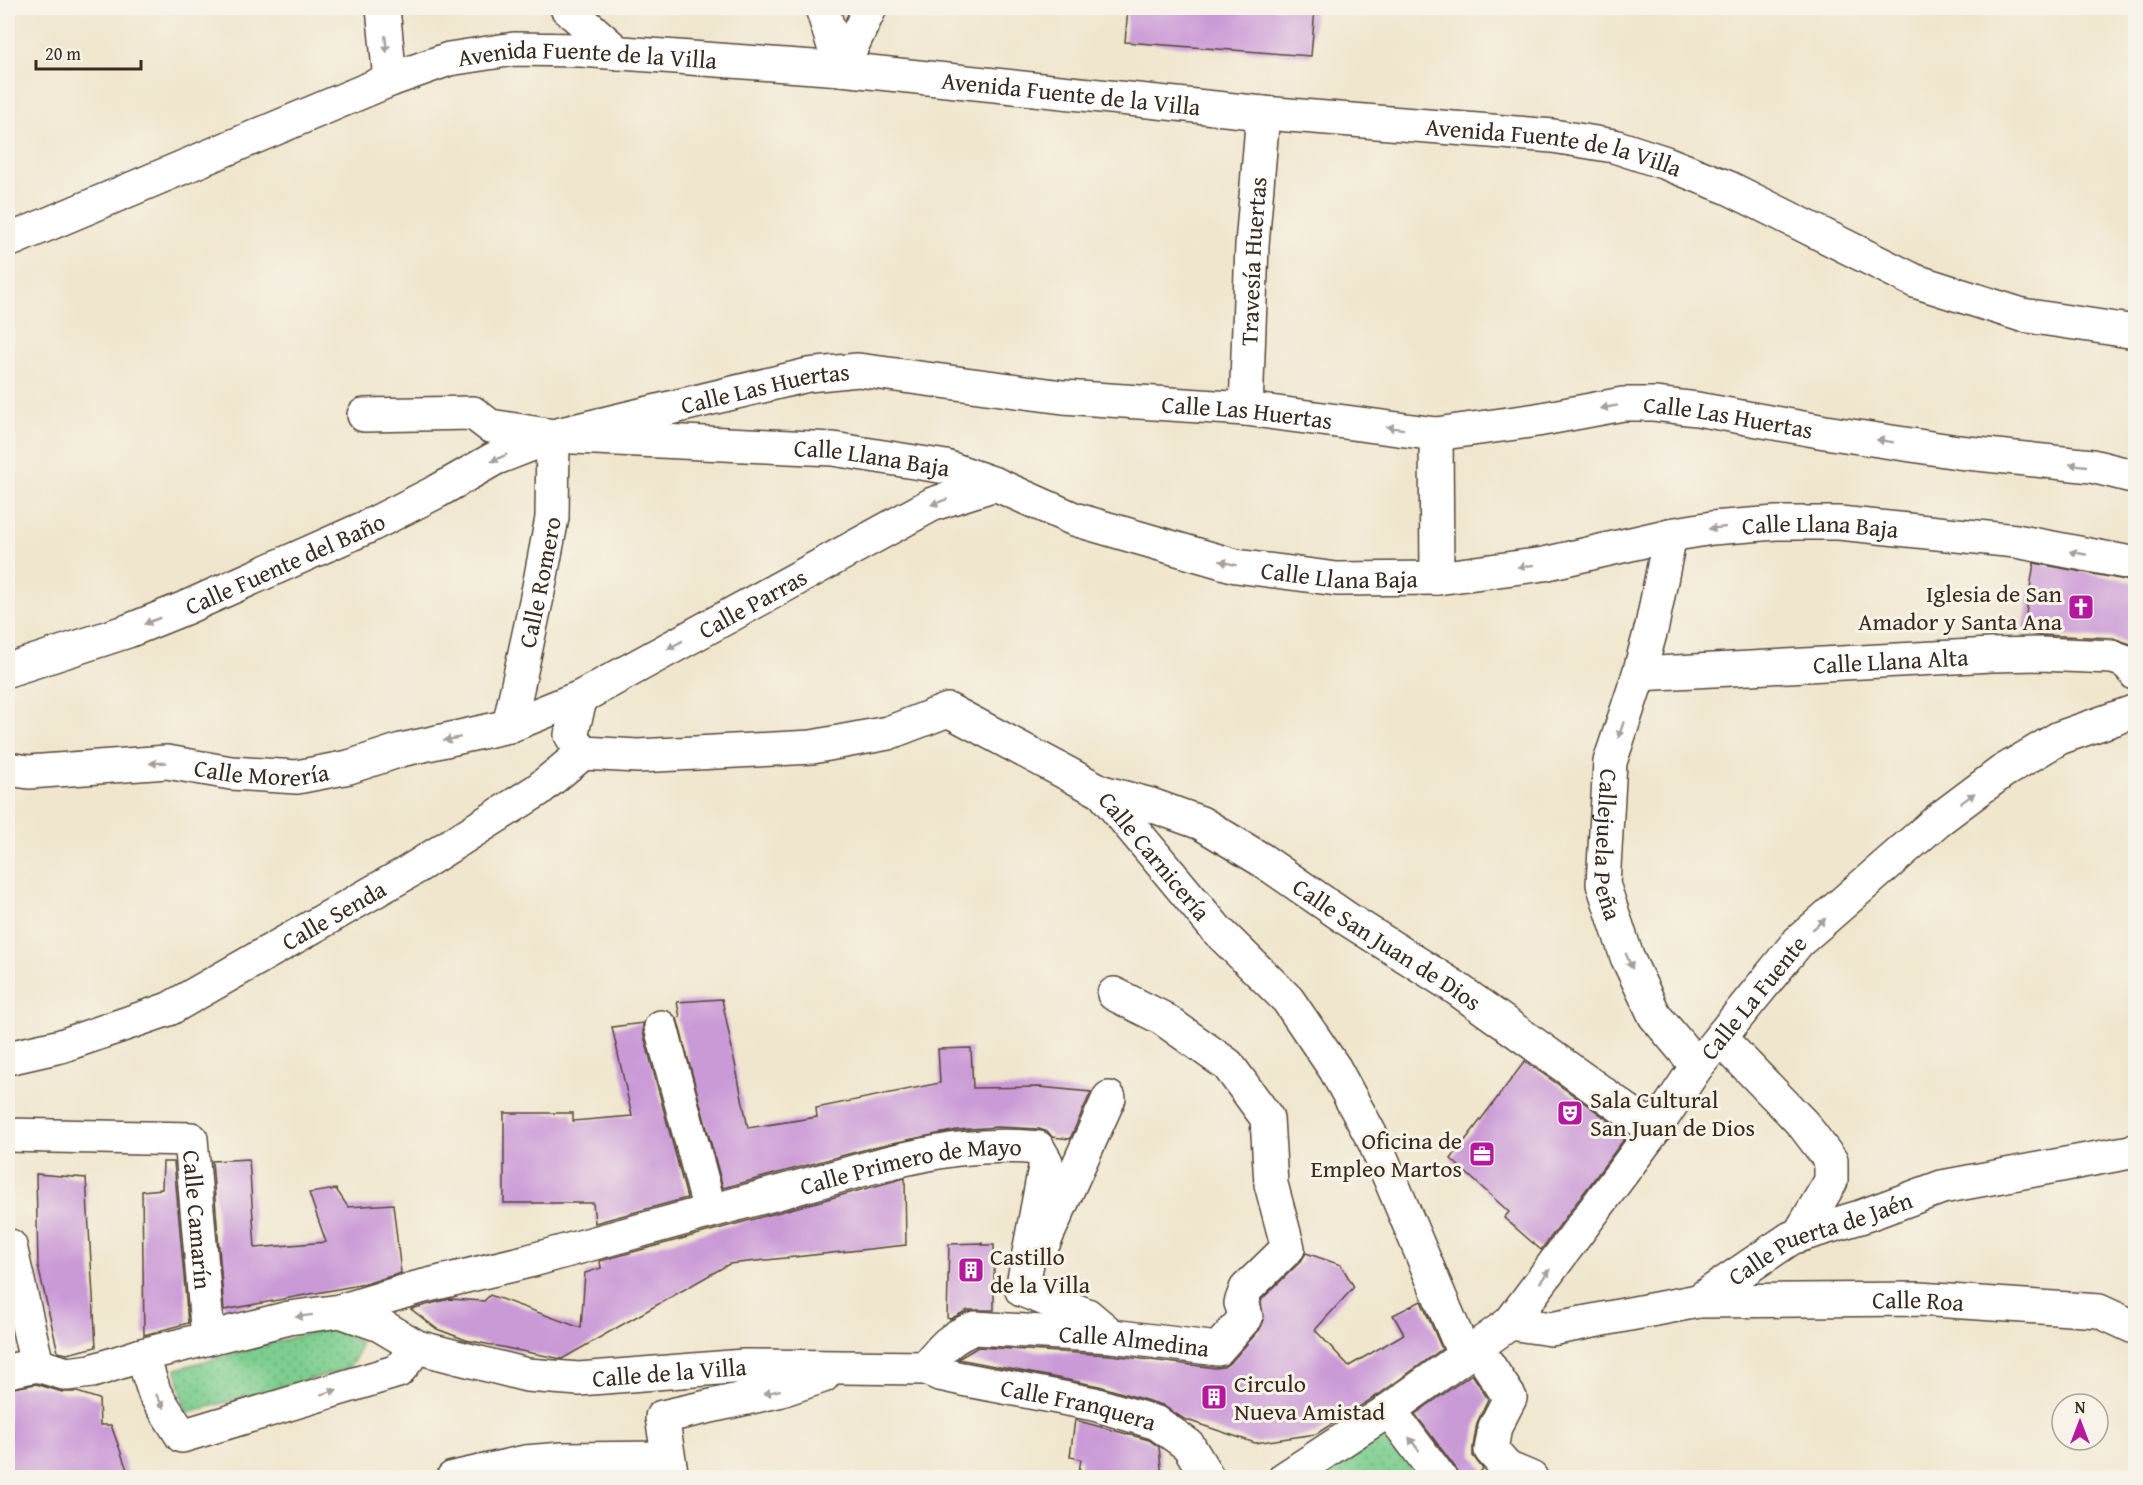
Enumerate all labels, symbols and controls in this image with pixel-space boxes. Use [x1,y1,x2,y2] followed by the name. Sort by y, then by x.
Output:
[455,31,719,77] street label: Avenida Fuente de la Villa
[36,33,141,71] scale bar
[382,34,391,53] one-way arrow
[45,40,81,67] text: 20 m
[940,62,1203,124] street label: Avenida Fuente de la Villa
[1424,108,1688,185] street label: Avenida Fuente de la Villa
[1231,175,1275,346] street label: Travesía Huertas
[677,353,851,422] street label: Calle Las Huertas
[1160,386,1335,438] street label: Calle Las Huertas
[1643,387,1816,447] street label: Calle Las Huertas
[1599,403,1618,412] one-way arrow
[1386,424,1405,433] one-way arrow
[793,430,953,485] street label: Calle Llana Baja
[1875,437,1894,446] one-way arrow
[489,453,507,463] one-way arrow
[2069,460,2088,470] one-way arrow
[930,498,948,508] one-way arrow
[179,503,391,623] street label: Calle Fuente del Baño
[1740,506,1901,547] street label: Calle Llana Baja
[509,514,569,651] street label: Calle Romero
[1708,523,1727,533] one-way arrow
[2068,548,2087,557] one-way arrow
[1259,552,1419,597] street label: Calle Llana Baja
[1219,558,1237,568] one-way arrow
[692,559,813,647] street label: Calle Parras
[1517,562,1536,571] one-way arrow
[1858,576,2063,639] place label: Iglesia de San Amador y Santa Ana
[2066,592,2096,622] church icon: Iglesia de San Amador y Santa Ana
[142,616,160,626] one-way arrow
[667,639,683,650] one-way arrow
[1812,639,1970,682] street label: Calle Llana Alta
[1616,721,1625,739] one-way arrow
[442,735,461,744] one-way arrow
[191,749,332,795] street label: Calle Morería
[148,759,167,768] one-way arrow
[1585,768,1631,925] street label: Callejuela Peña
[1091,783,1220,928] street label: Calle Carnicería
[1960,792,1976,804] one-way arrow
[1286,869,1489,1019] street label: Calle San Juan de Dios
[275,871,393,959] street label: Calle Senda
[1811,918,1826,931] one-way arrow
[1692,927,1815,1067] street label: Calle La Fuente
[1624,952,1634,970] one-way arrow
[1590,1082,1755,1145] place label: Sala Cultural San Juan de Dios
[1555,1098,1585,1128] theatre icon: Sala Cultural San Juan de Dios
[1311,1123,1462,1186] place label: Oficina de Empleo Martos
[796,1129,1022,1204] street label: Calle Primero de Mayo
[1467,1139,1497,1169] office icon: Oficina de Empleo Martos
[174,1148,221,1291] street label: Calle Camarín
[1721,1182,1917,1294] street label: Calle Puerta de Jaén
[990,1239,1091,1302] place label: Castillo de la Villa
[956,1255,986,1285] building icon: Castillo de la Villa
[1539,1268,1551,1283] one-way arrow
[1872,1281,1966,1319] street label: Calle Roa
[294,1311,313,1321] one-way arrow
[1058,1315,1212,1365] street label: Calle Almedina
[591,1348,748,1395] street label: Calle de la Villa
[1234,1366,1385,1429] place label: Circulo Nueva Amistad
[998,1369,1161,1439] street label: Calle Franquera
[1199,1382,1229,1412] building icon: Circulo Nueva Amistad
[320,1387,338,1396] one-way arrow
[762,1388,781,1398] one-way arrow
[2050,1392,2110,1452] north arrow
[155,1393,166,1409] one-way arrow
[2075,1395,2086,1419] text: N
[1409,1436,1421,1451] one-way arrow

